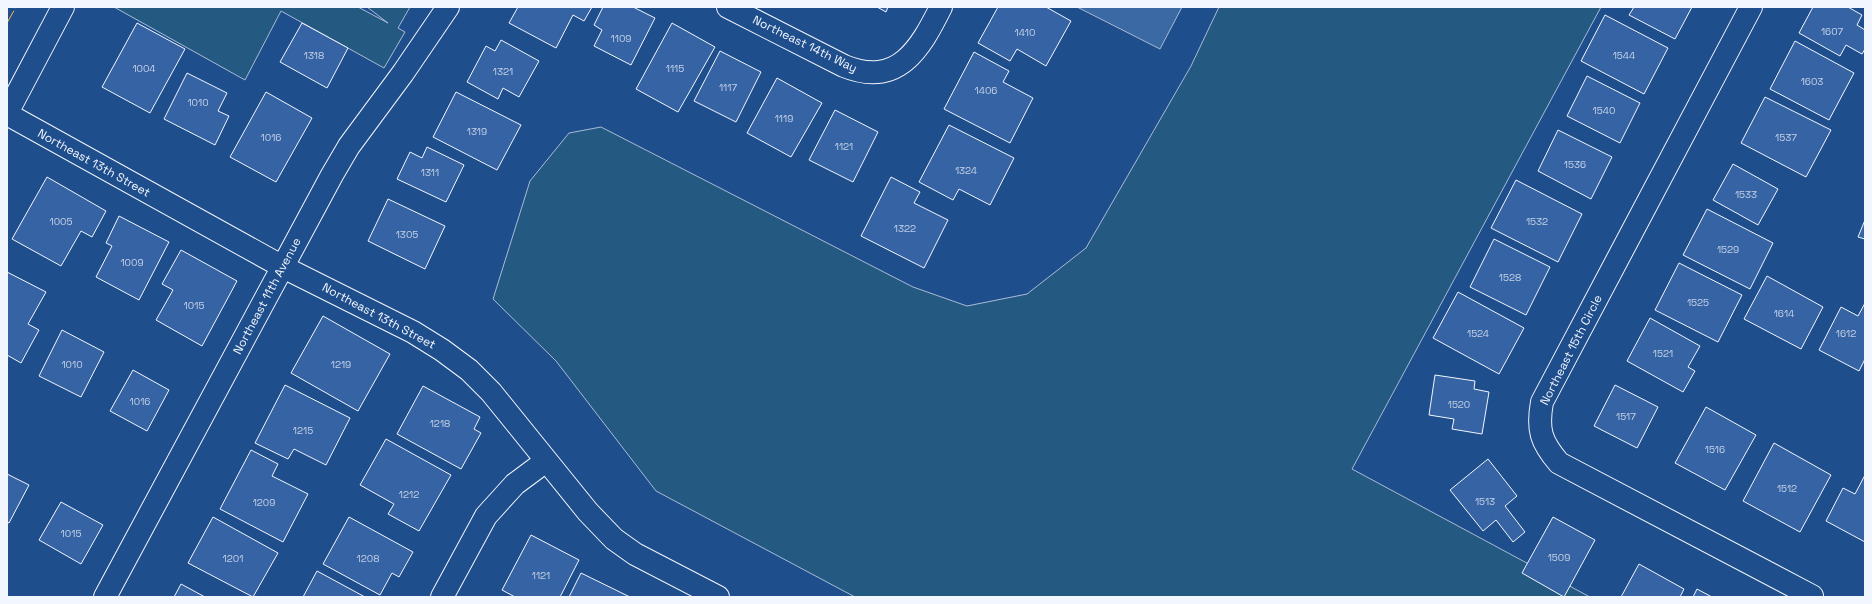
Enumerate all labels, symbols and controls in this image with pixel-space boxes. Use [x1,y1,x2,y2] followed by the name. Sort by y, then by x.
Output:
[750,12,860,76] street label: Northeast 14th Way
[1821,25,1843,38] house number: 1607
[1015,26,1035,39] house number: 1410
[611,32,631,45] house number: 1109
[304,49,324,62] house number: 1318
[1613,49,1635,62] house number: 1544
[132,62,156,75] house number: 1004
[666,62,684,75] house number: 1115
[493,65,513,78] house number: 1321
[1801,75,1823,88] house number: 1603
[719,81,737,94] house number: 1117
[975,84,997,97] house number: 1406
[187,96,209,109] house number: 1010
[1593,104,1615,117] house number: 1540
[775,112,793,125] house number: 1119
[35,125,153,201] street label: Northeast 13th Street
[467,125,487,138] house number: 1319
[261,131,281,144] house number: 1016
[1775,131,1797,144] house number: 1537
[835,140,853,153] house number: 1121
[1564,158,1586,171] house number: 1536
[955,164,977,177] house number: 1324
[421,166,439,179] house number: 1311
[1735,188,1757,201] house number: 1533
[50,215,73,228] house number: 1005
[1526,215,1548,228] house number: 1532
[894,222,916,235] house number: 1322
[396,228,418,241] house number: 1305
[229,235,305,357] street label: Northeast 11th Avenue
[1717,243,1739,256] house number: 1529
[120,256,144,269] house number: 1009
[1499,271,1521,284] house number: 1528
[319,279,439,353] street label: Northeast 13th Street
[1536,292,1606,408] street label: Northeast 15th Circle
[1687,296,1709,309] house number: 1525
[184,299,204,312] house number: 1015
[1774,307,1794,320] house number: 1614
[1467,327,1489,340] house number: 1524
[1836,327,1856,340] house number: 1612
[1653,347,1673,360] house number: 1521
[61,358,83,371] house number: 1010
[331,358,351,371] house number: 1219
[130,395,150,408] house number: 1016
[1448,398,1470,411] house number: 1520
[1616,410,1636,423] house number: 1517
[430,417,450,430] house number: 1218
[293,424,313,437] house number: 1215
[1705,443,1725,456] house number: 1516
[1777,482,1797,495] house number: 1512
[399,488,419,501] house number: 1212
[1475,495,1495,508] house number: 1513
[253,496,275,509] house number: 1209
[61,527,81,540] house number: 1015
[1548,551,1570,564] house number: 1509
[223,552,243,565] house number: 1201
[357,552,379,565] house number: 1208
[532,569,550,582] house number: 1121

